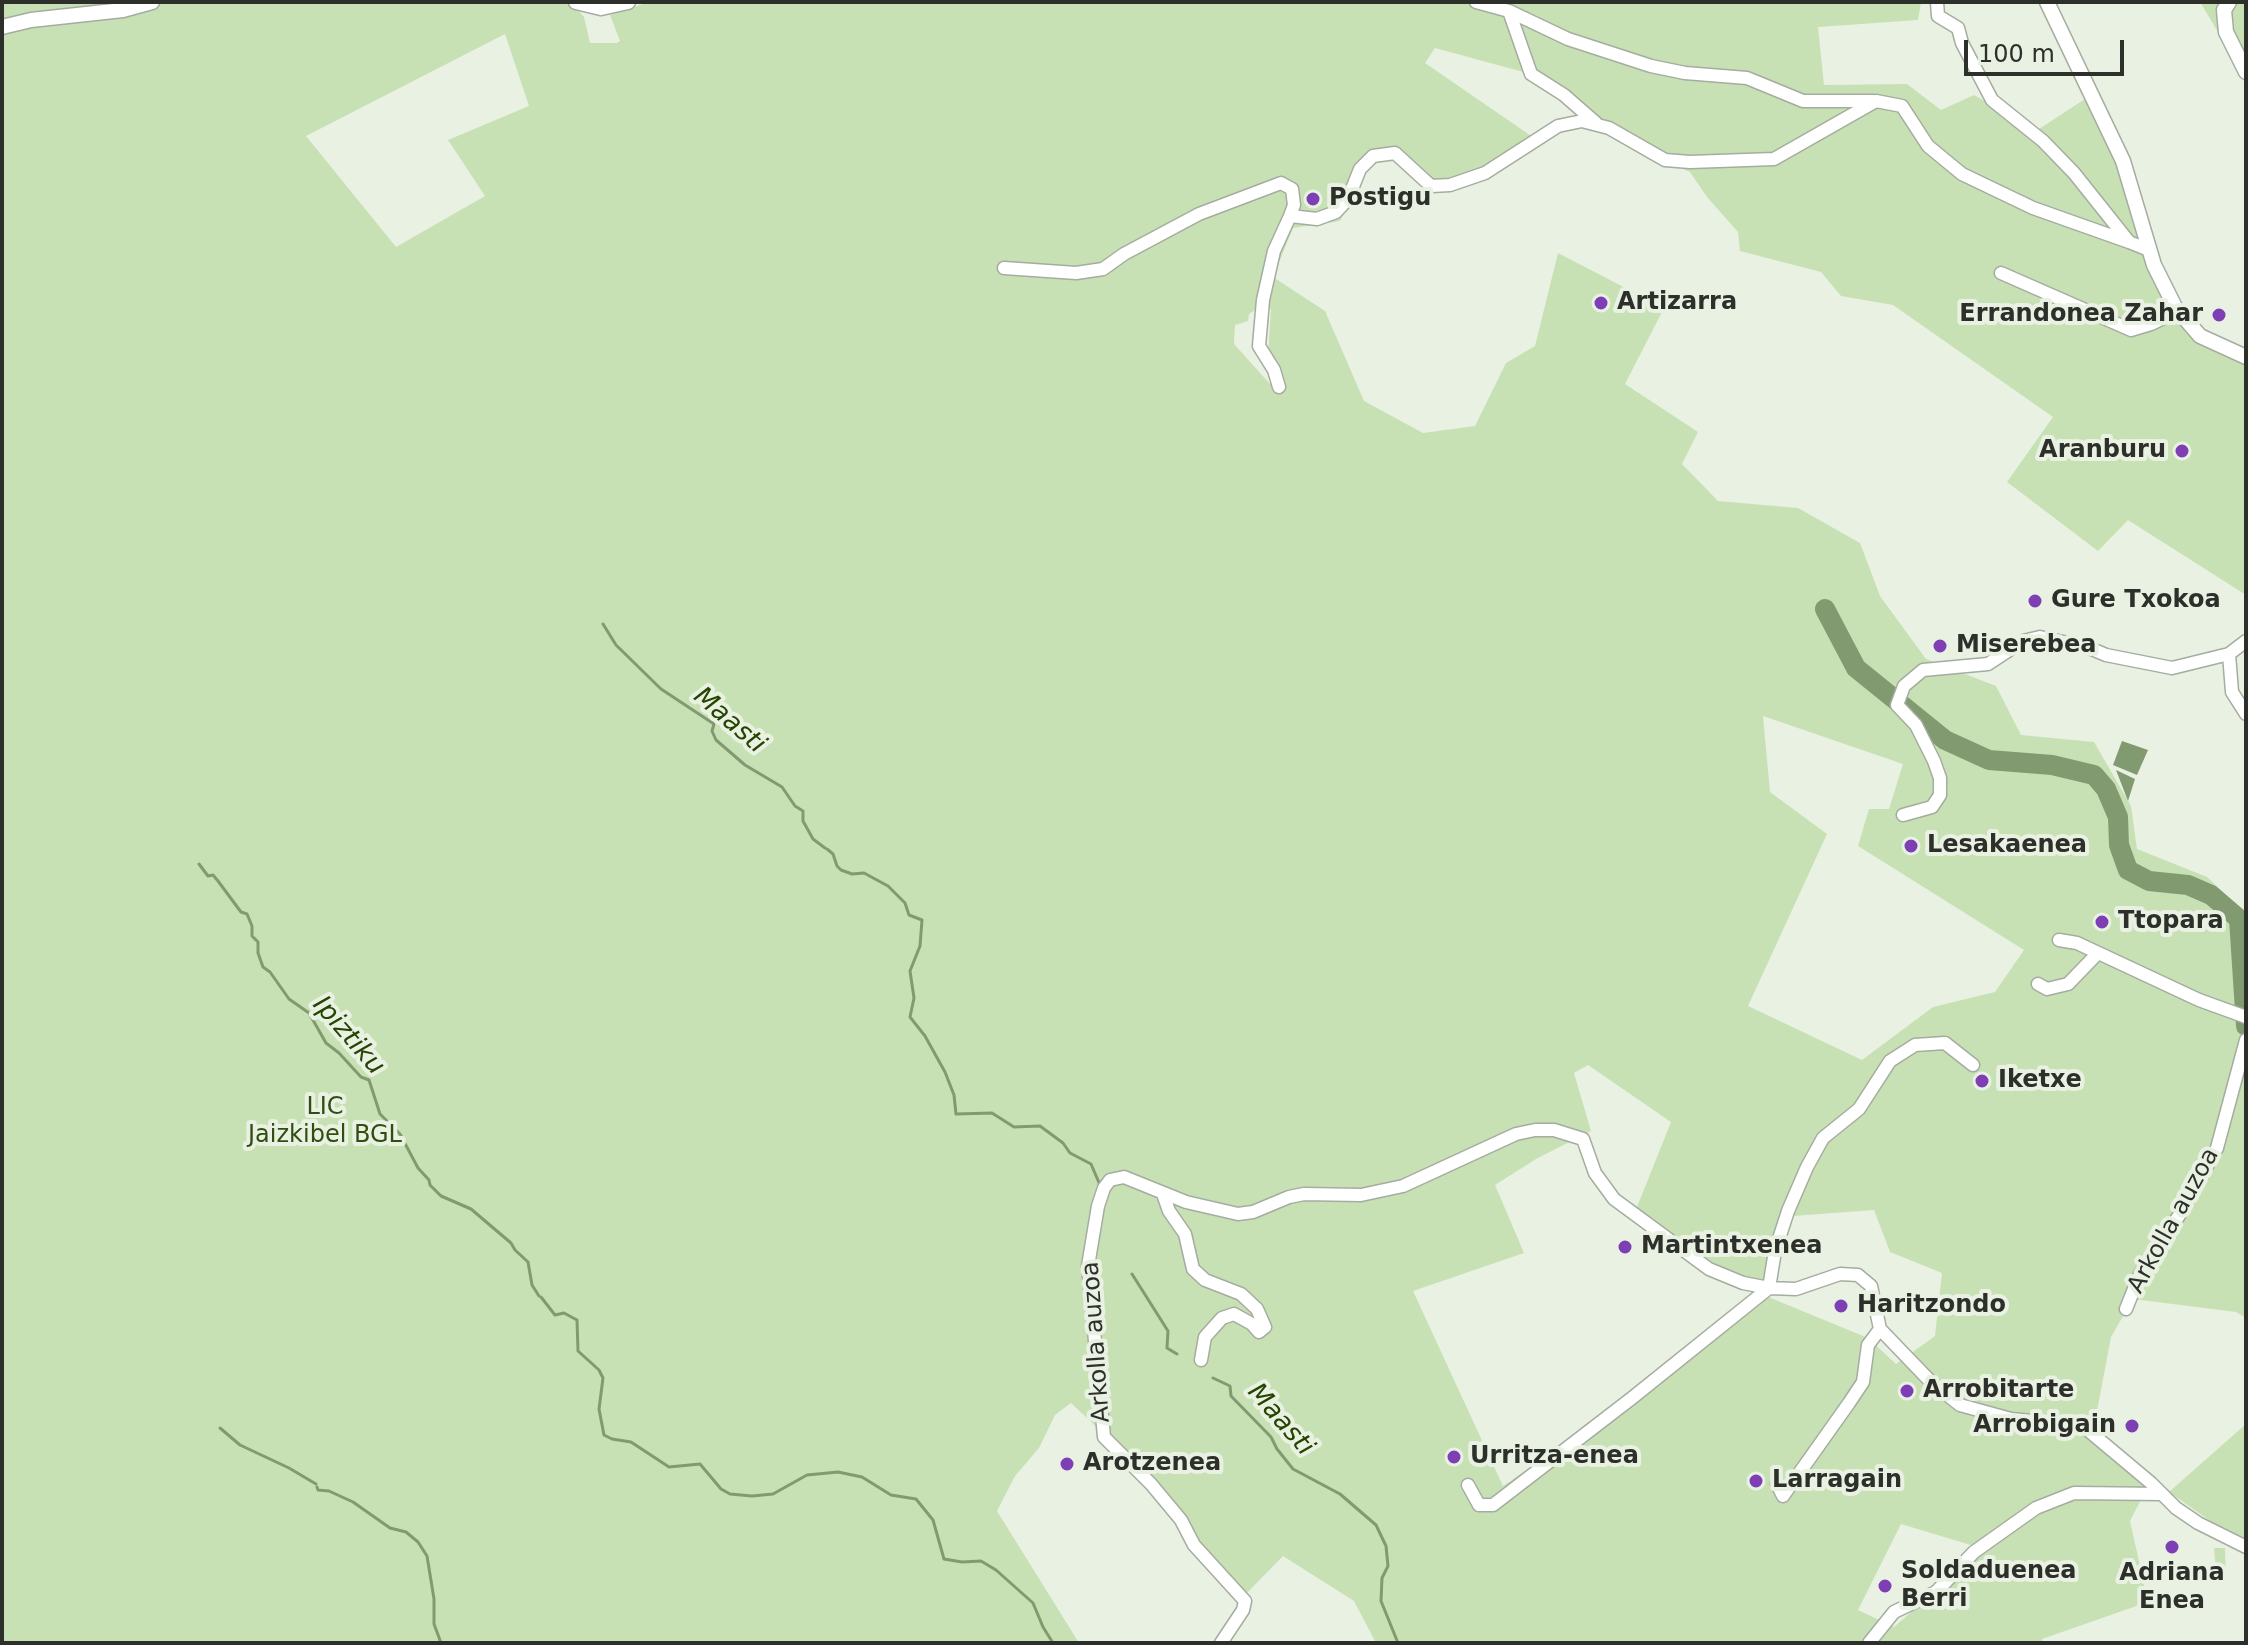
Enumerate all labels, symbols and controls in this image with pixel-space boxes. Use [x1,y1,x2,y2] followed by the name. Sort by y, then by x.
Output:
[1968,24,2128,74] scale bar
[1978,40,2055,68] text: 100 m
[1329,185,1431,213] place label: Postigu
[1304,190,1322,208] marker: Postigu
[1617,289,1737,317] place label: Artizarra
[1592,294,1610,312] marker: Artizarra
[1959,301,2203,329] place label: Errandonea Zahar
[2210,306,2228,324] marker: Errandonea Zahar
[2039,437,2166,465] place label: Aranburu
[2173,442,2191,460] marker: Aranburu
[2051,587,2221,615] place label: Gure Txokoa
[2026,592,2044,610] marker: Gure Txokoa
[1956,632,2096,660] place label: Miserebea
[1931,637,1949,655] marker: Miserebea
[687,681,771,761] water label: Maasti
[1927,832,2087,860] place label: Lesakaenea
[1902,837,1920,855] marker: Lesakaenea
[2118,908,2224,936] place label: Ttopara
[2093,913,2111,931] marker: Ttopara
[305,990,391,1082] water label: Ipiztiku
[1998,1067,2082,1095] place label: Iketxe
[1973,1072,1991,1090] marker: Iketxe
[248,1094,402,1150] park label: LIC Jaizkibel BGL
[2122,1143,2226,1299] street label: Arkolla auzoa
[1641,1233,1822,1261] place label: Martintxenea
[1616,1238,1634,1256] marker: Martintxenea
[1077,1260,1117,1424] street label: Arkolla auzoa
[1857,1292,2006,1320] place label: Haritzondo
[1832,1297,1850,1315] marker: Haritzondo
[1923,1377,2074,1405] place label: Arrobitarte
[1240,1378,1320,1462] water label: Maasti
[1898,1382,1916,1400] marker: Arrobitarte
[1973,1412,2116,1440] place label: Arrobigain
[2123,1417,2141,1435] marker: Arrobigain
[1470,1443,1639,1471] place label: Urritza-enea
[1445,1448,1463,1466] marker: Urritza-enea
[1083,1450,1221,1478] place label: Arotzenea
[1058,1455,1076,1473] marker: Arotzenea
[1772,1467,1902,1495] place label: Larragain
[1747,1472,1765,1490] marker: Larragain
[2163,1538,2181,1556] marker: Adriana Enea
[1901,1558,2076,1614] place label: Soldaduenea Berri
[2119,1560,2225,1616] place label: Adriana Enea
[1876,1577,1894,1595] marker: Soldaduenea Berri

